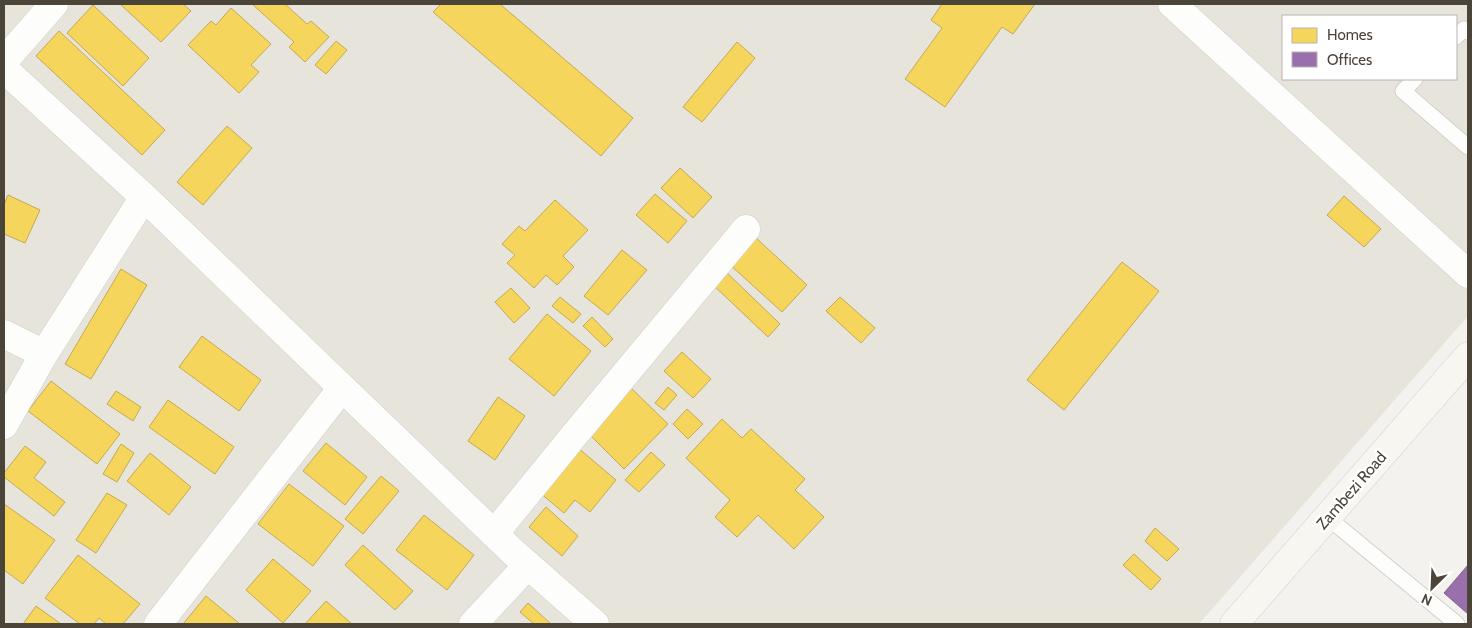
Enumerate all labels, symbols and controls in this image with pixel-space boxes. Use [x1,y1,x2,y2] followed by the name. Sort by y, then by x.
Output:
[1282,15,1457,80] legend
[1327,26,1373,44] text: Homes
[1327,51,1372,69] text: Offices
[1313,448,1390,533] street label: Zambezi Road
[1407,563,1457,613] north arrow
[1419,590,1435,610] text: N

